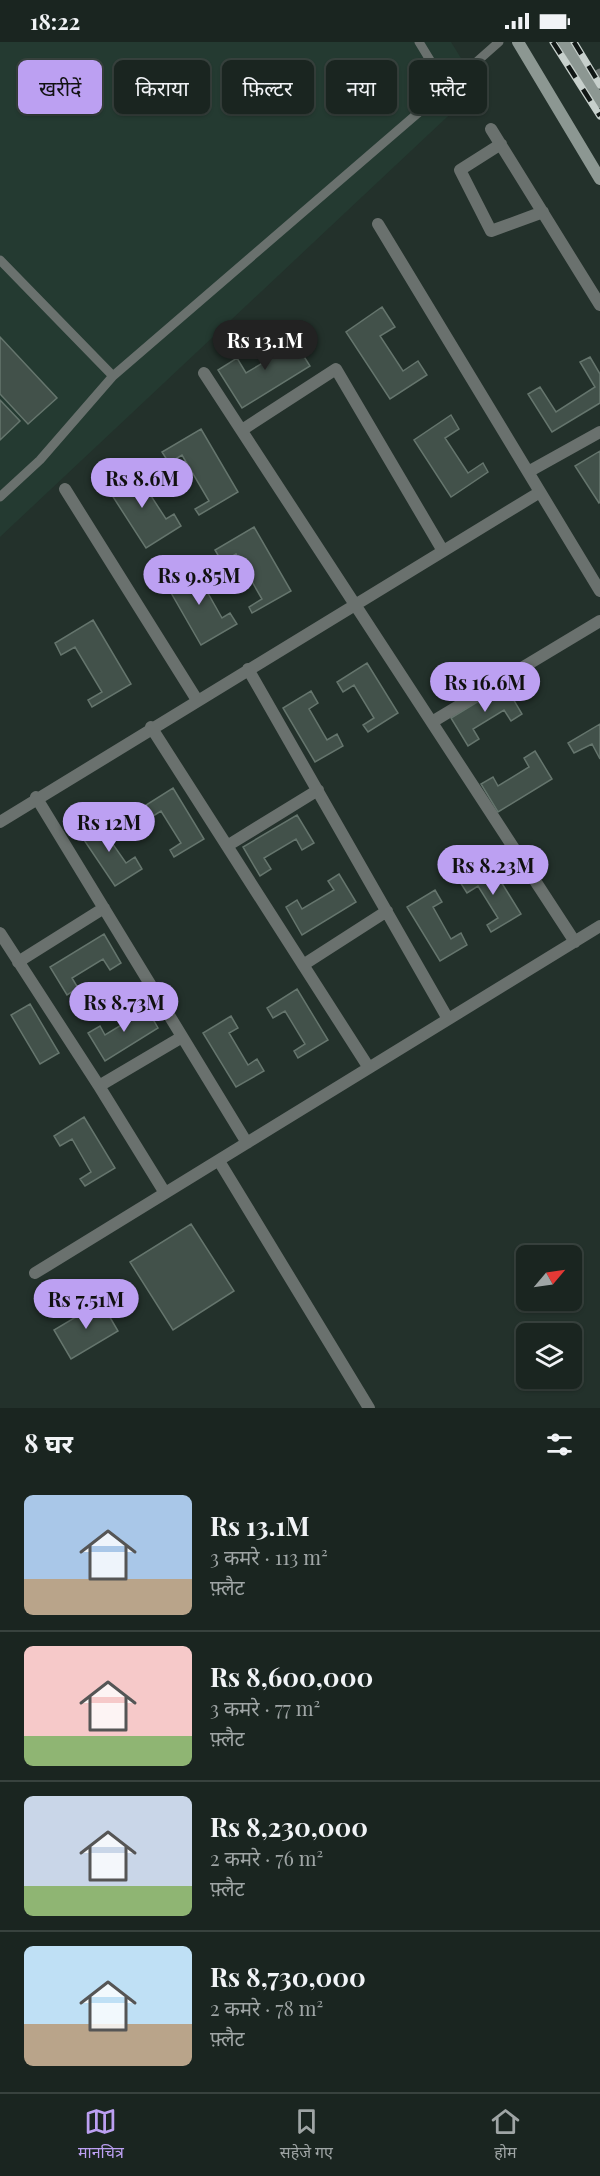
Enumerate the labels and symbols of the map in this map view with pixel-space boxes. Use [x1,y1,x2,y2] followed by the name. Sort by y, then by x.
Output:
[203,320,327,371] pin: Rs 13.1M
[87,458,197,509] pin: Rs 8.6M
[137,555,261,606] pin: Rs 9.85M
[423,662,547,713] pin: Rs 16.6M
[60,802,158,853] pin: Rs 12M
[431,845,555,896] pin: Rs 8.23M
[62,982,186,1033] pin: Rs 8.73M
[516,1245,582,1311] north arrow
[24,1279,148,1330] pin: Rs 7.51M

